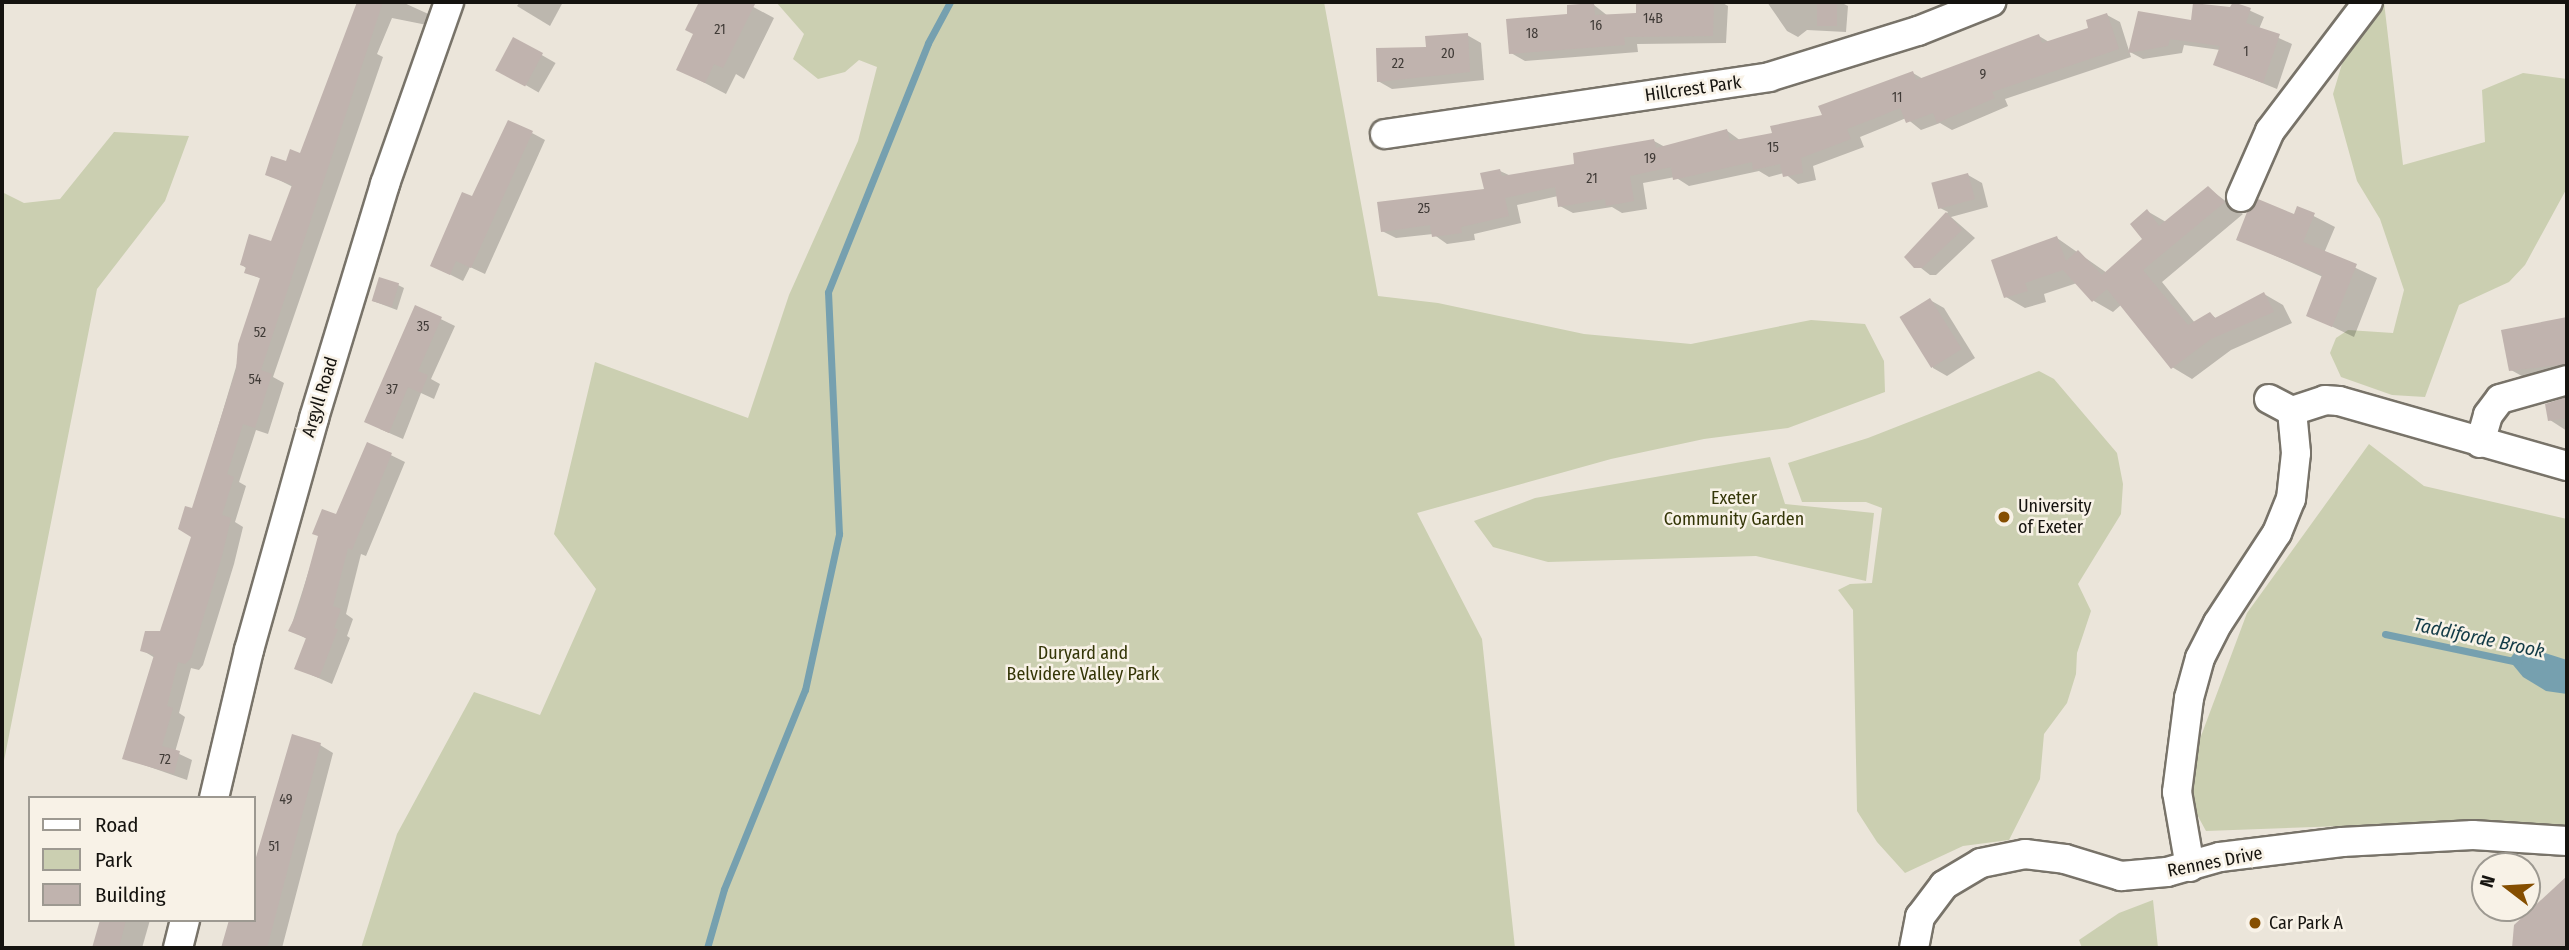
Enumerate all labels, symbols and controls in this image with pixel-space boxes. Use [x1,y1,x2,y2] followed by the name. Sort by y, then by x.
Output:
[1643,11,1663,27] house number: 14B
[1590,18,1602,34] house number: 16
[714,22,726,38] house number: 21
[1526,26,1538,42] house number: 18
[2243,44,2249,60] house number: 1
[1441,46,1455,62] house number: 20
[1392,56,1404,72] house number: 22
[1980,67,1986,83] house number: 9
[1643,72,1743,106] street label: Hillcrest Park
[1892,90,1902,106] house number: 11
[1767,140,1779,156] house number: 15
[1644,151,1656,167] house number: 19
[1586,171,1598,187] house number: 21
[1418,201,1430,217] house number: 25
[417,319,429,335] house number: 35
[254,325,266,341] house number: 52
[298,354,342,440] street label: Argyll Road
[248,372,262,388] house number: 54
[386,382,398,398] house number: 37
[1664,488,1804,530] park label: Exeter Community Garden
[2018,496,2092,538] place label: University of Exeter
[1996,509,2012,525] marker: University of Exeter
[2411,613,2547,663] water label: Taddiforde Brook
[1007,643,1159,686] park label: Duryard and Belvidere Valley Park
[159,752,171,768] house number: 72
[279,792,293,808] house number: 49
[28,796,256,922] legend
[95,812,139,838] text: Road
[268,839,280,855] house number: 51
[2166,842,2264,882] street label: Rennes Drive
[95,847,132,873] text: Park
[2471,852,2541,922] north arrow
[2475,872,2500,890] text: N
[95,882,166,908] text: Building
[2269,912,2343,934] place label: Car Park A
[2247,915,2263,931] marker: Car Park A

